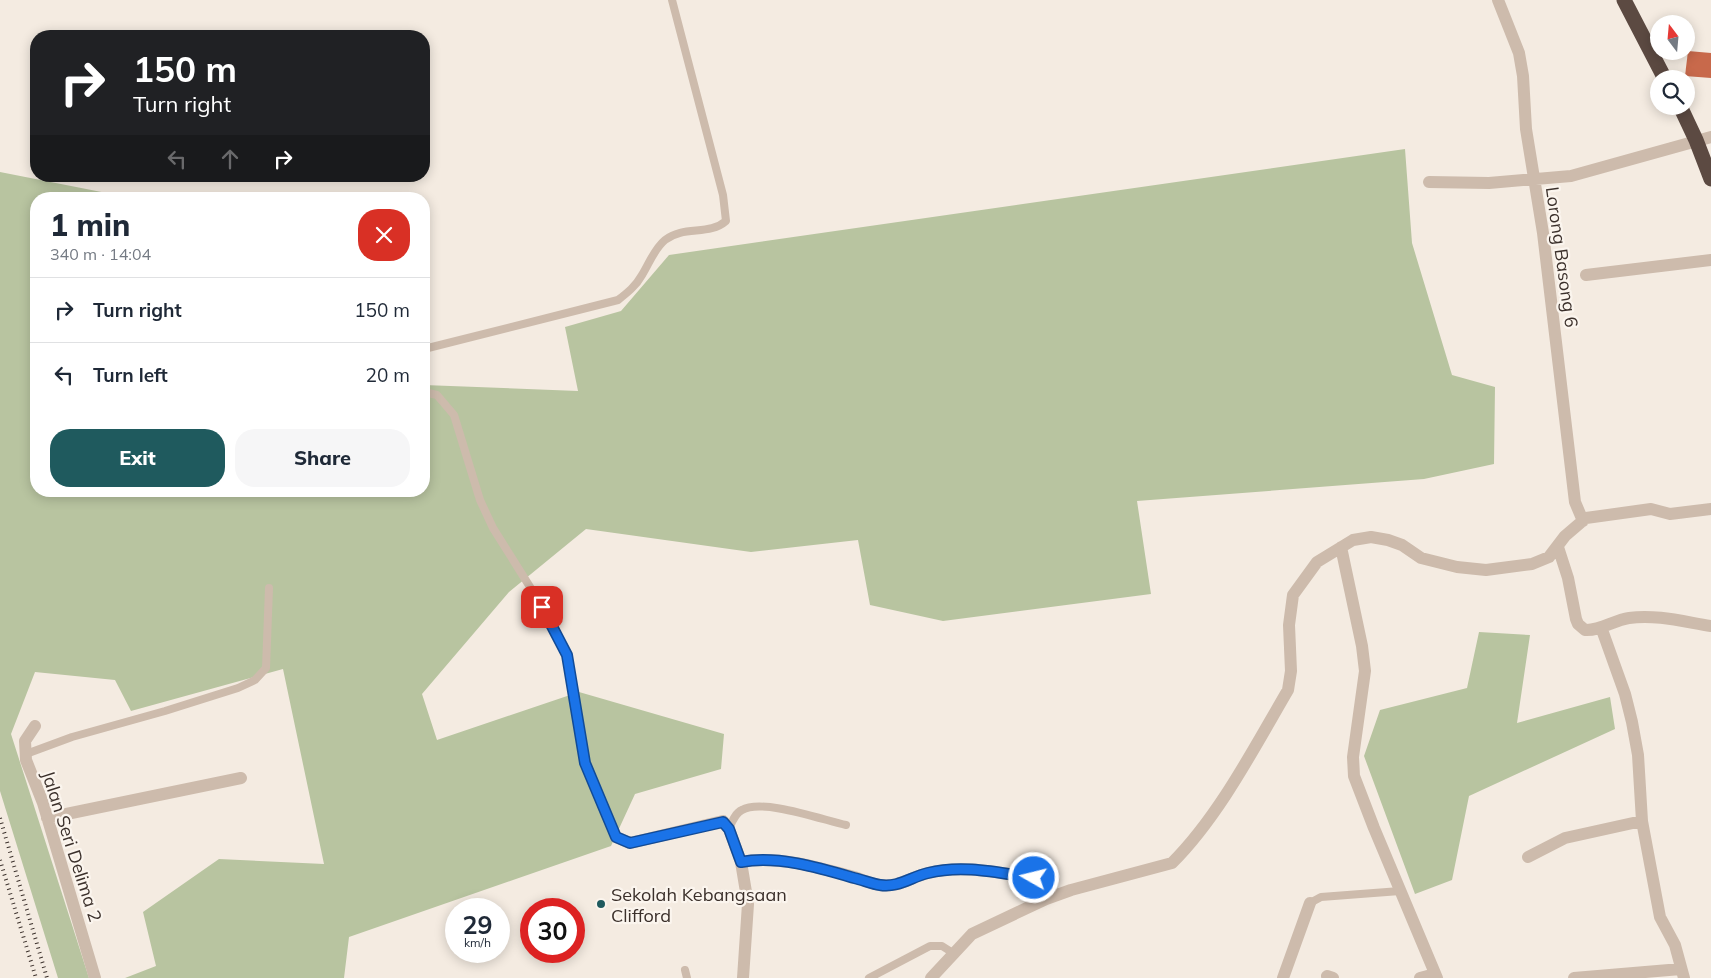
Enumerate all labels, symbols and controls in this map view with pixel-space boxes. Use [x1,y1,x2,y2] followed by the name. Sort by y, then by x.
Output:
[1650,15,1695,60] north arrow
[1650,15,1695,115] map controls
[133,47,237,91] text: 150 m
[50,50,115,115] icon: right
[1650,70,1695,115] button: search
[133,90,231,118] text: Turn right
[163,145,191,173] icon: left
[216,145,244,173] icon: ahead
[269,145,297,173] icon: right
[1541,185,1583,329] street label: Lorong Basong 6
[50,206,130,244] text: 1 min
[358,209,410,261] button: close
[50,244,151,264] text: 340 m · 14:04
[50,296,78,324] icon: right
[93,298,182,322] text: Turn right
[354,298,410,322] text: 150 m
[50,361,78,389] icon: left
[93,363,168,387] text: Turn left
[366,363,410,387] text: 20 m
[50,429,225,487] button: Exit
[235,429,410,487] button: Share
[521,586,563,628] pin
[528,593,556,621] icon: arrive
[37,768,107,924] street label: Jalan Seri Delima 2
[1007,851,1059,903] position arrow
[611,883,787,927] place label: Sekolah Kebangsaan Clifford
[520,898,585,963] speed limit sign: 30
[595,898,607,910] marker: Sekolah Kebangsaan Clifford
[462,909,493,940] text: 29
[464,935,491,950] text: km/h

